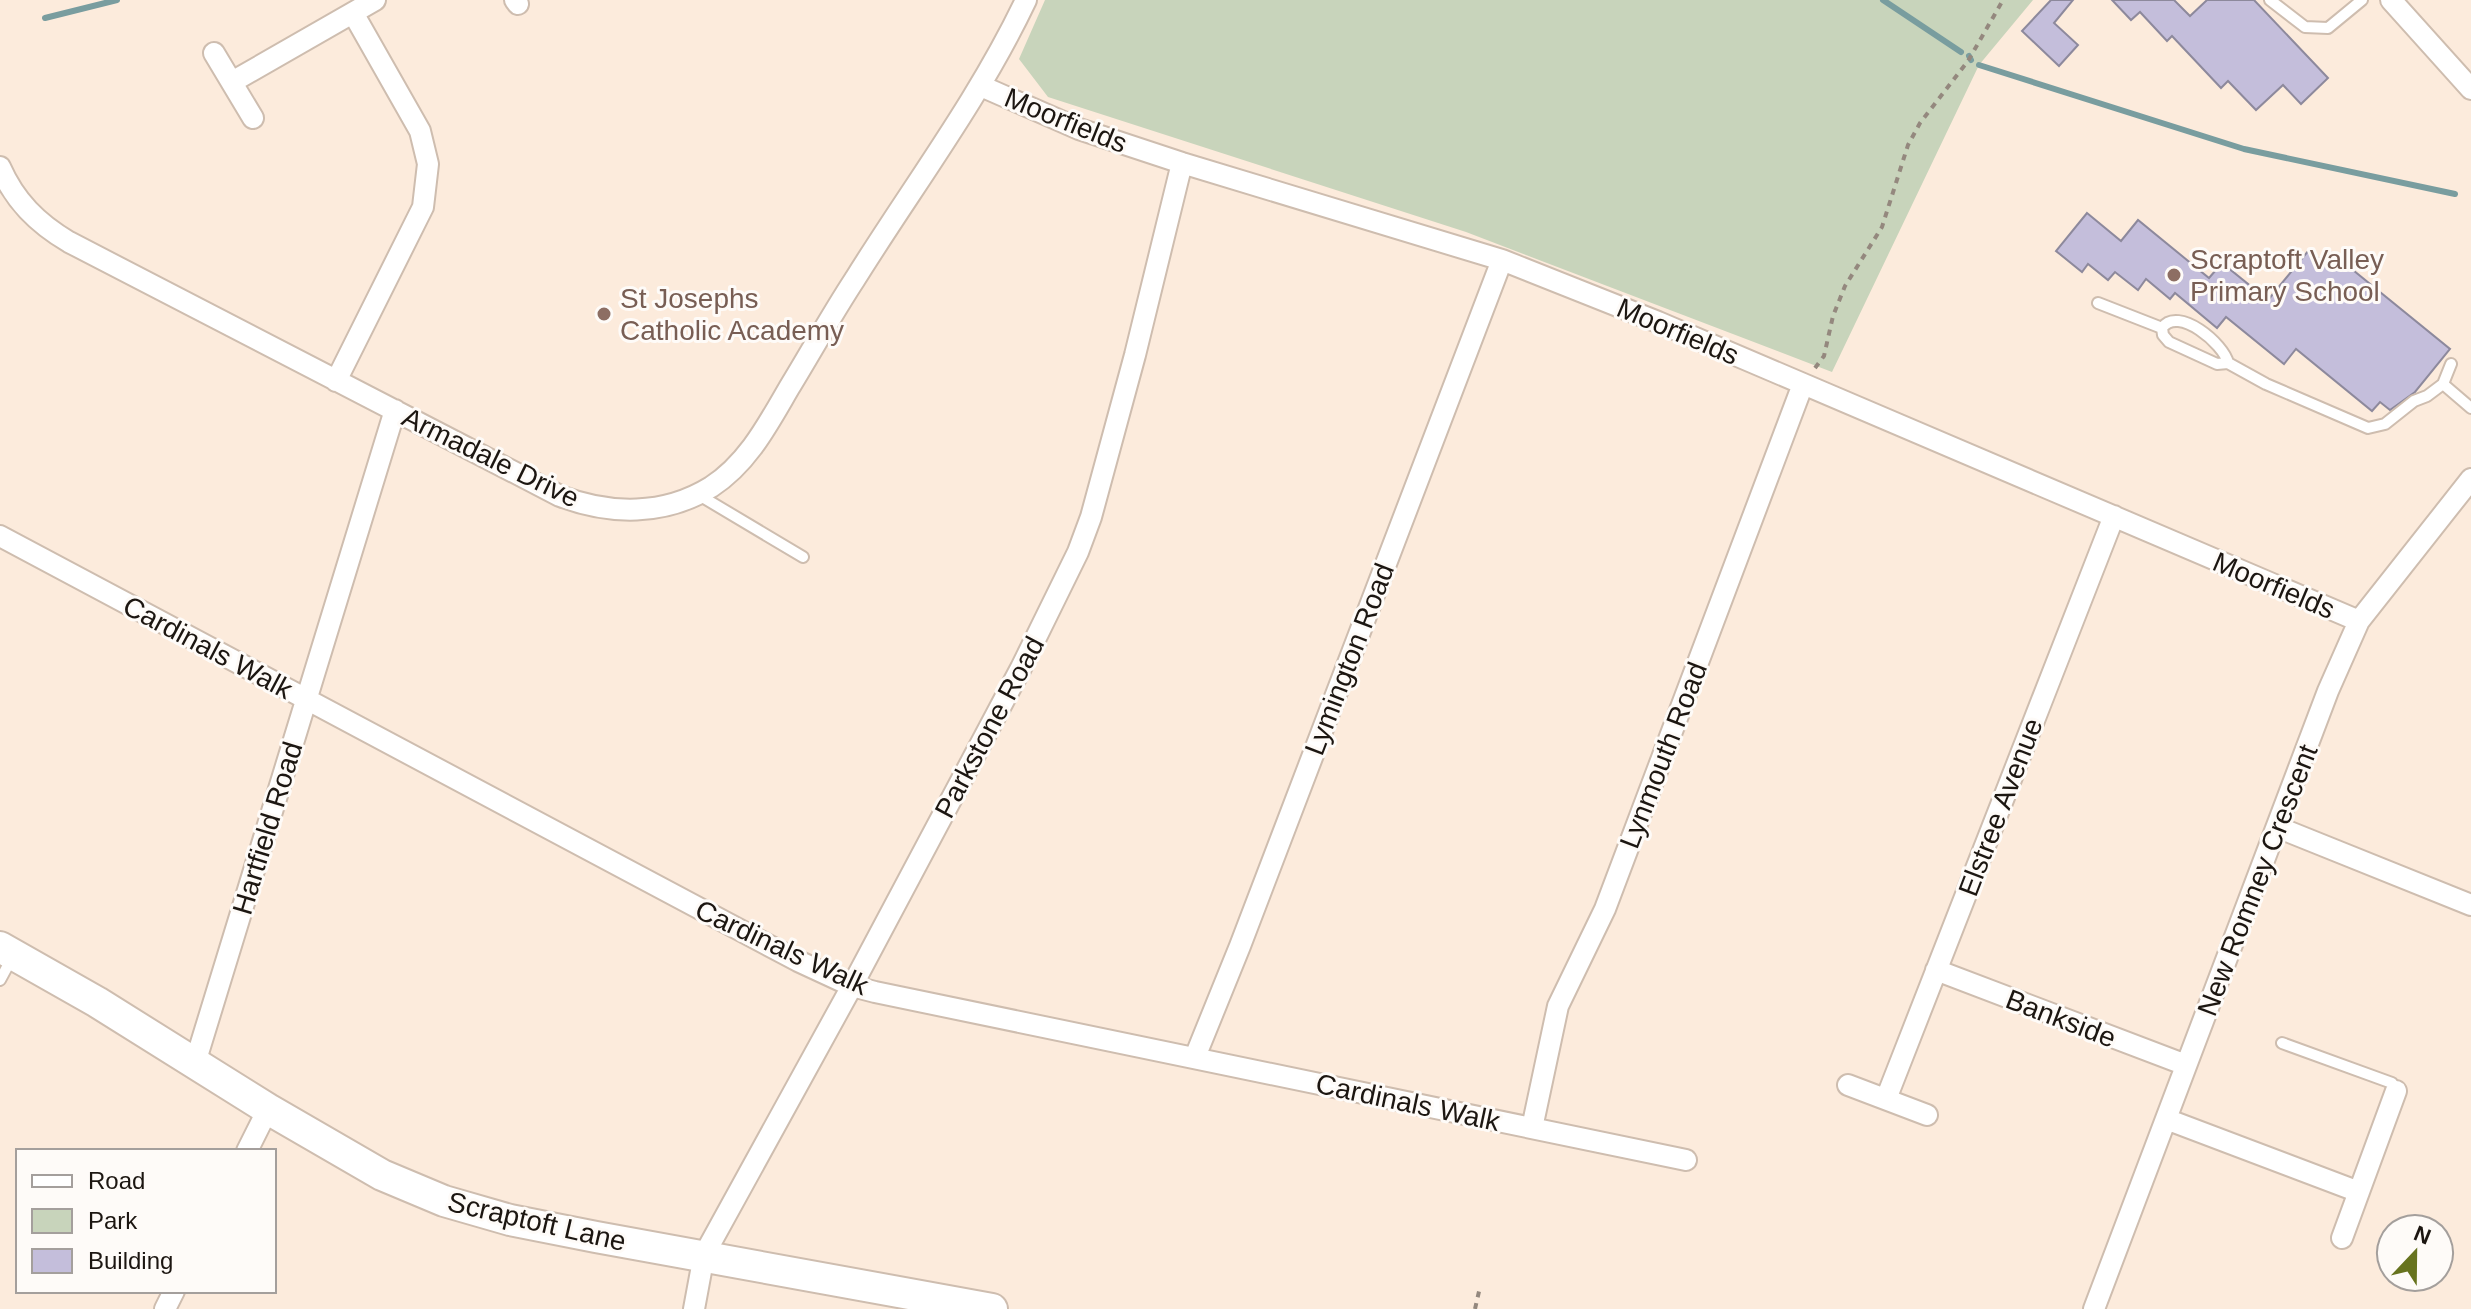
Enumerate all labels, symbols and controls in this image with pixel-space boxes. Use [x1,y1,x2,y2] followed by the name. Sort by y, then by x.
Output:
[1000,82,1132,159] street label: Moorfields
[2190,244,2384,307] place label: Scraptoft Valley Primary School
[2165,266,2183,284] marker: Scraptoft Valley Primary School
[620,283,844,346] place label: St Josephs Catholic Academy
[1612,292,1743,371] street label: Moorfields
[595,305,613,323] marker: St Josephs Catholic Academy
[397,401,584,514] street label: Armadale Drive
[2208,546,2339,625] street label: Moorfields
[1299,559,1400,759] street label: Lymington Road
[118,590,299,706] street label: Cardinals Walk
[929,631,1050,823] street label: Parkstone Road
[1614,658,1713,853] street label: Lynmouth Road
[1952,714,2049,900] street label: Elstree Avenue
[226,738,308,918] street label: Hartfield Road
[2191,740,2324,1020] street label: New Romney Crescent
[690,894,874,1001] street label: Cardinals Walk
[2001,983,2120,1054] street label: Bankside
[1313,1068,1504,1137] street label: Cardinals Walk
[16,1149,276,1293] legend
[88,1167,145,1194] text: Road
[445,1186,629,1257] street label: Scraptoft Lane
[88,1207,138,1234] text: Park
[2375,1213,2455,1293] north arrow
[2410,1220,2434,1249] text: N
[88,1247,173,1274] text: Building

